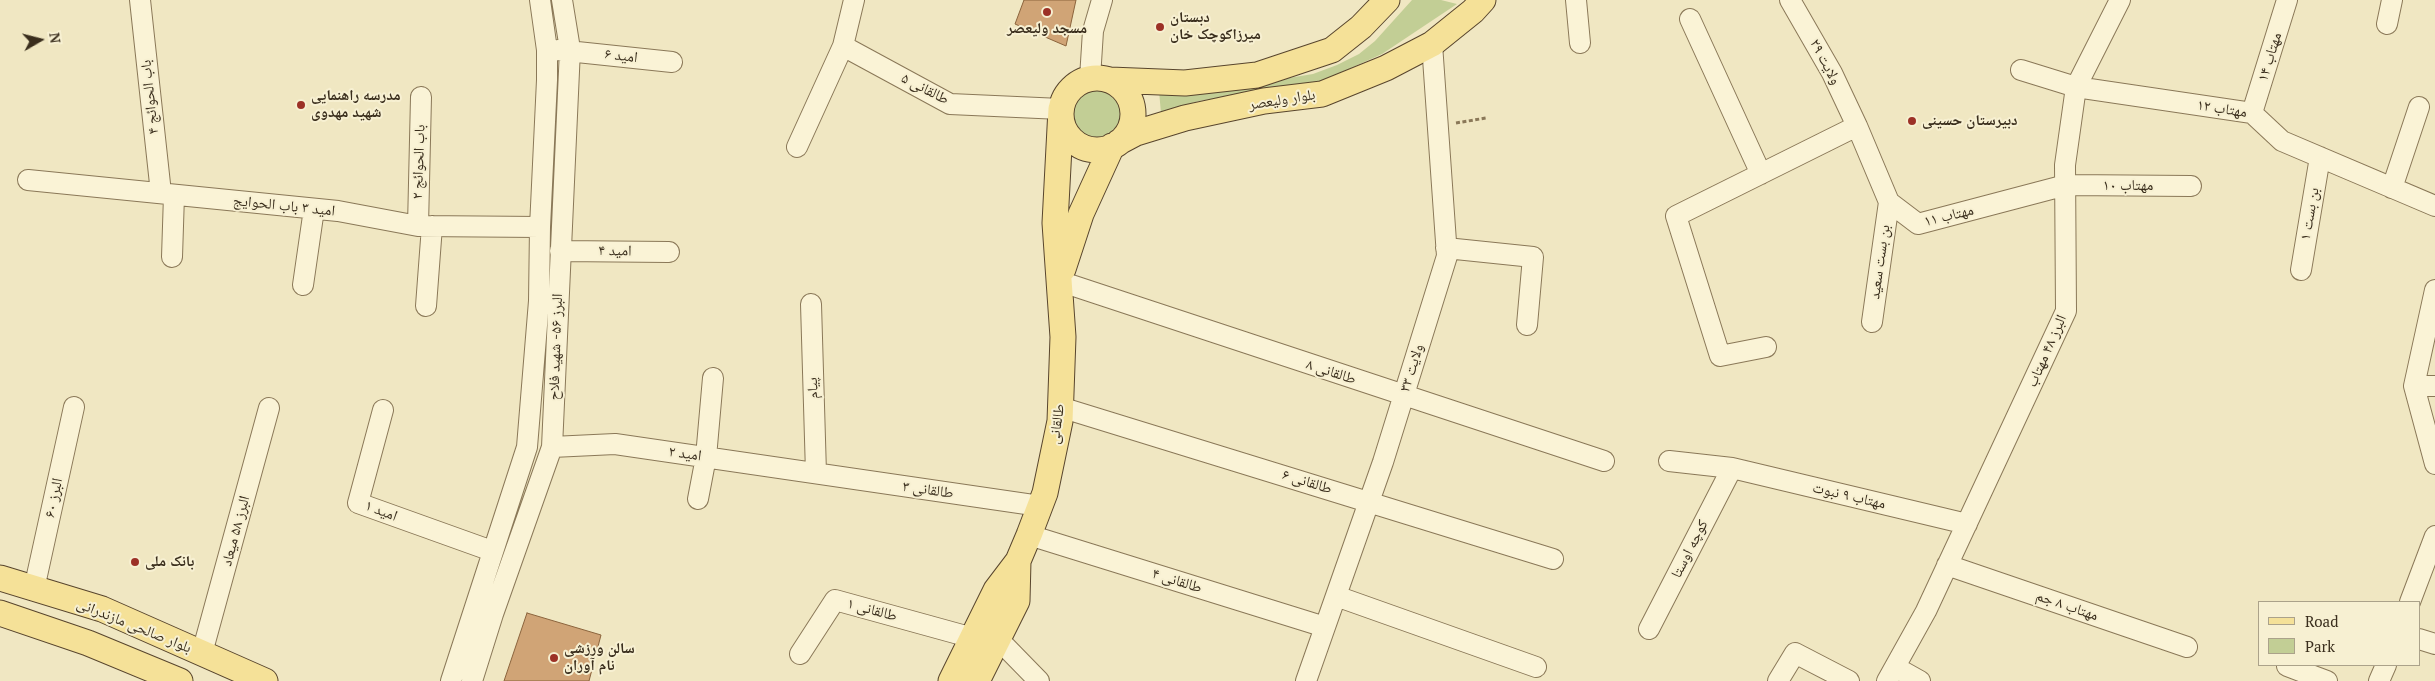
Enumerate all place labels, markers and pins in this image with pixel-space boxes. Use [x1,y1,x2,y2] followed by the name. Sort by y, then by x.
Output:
[1041,6,1053,18] marker: مسجد ولیعصر
[1170,9,1261,44] place label: دبستان میرزاکوچک خان
[1007,20,1087,38] place label: مسجد ولیعصر
[1154,21,1166,33] marker: دبستان میرزاکوچک خان
[311,87,401,122] place label: مدرسه راهنمایی شهید مهدوی
[295,99,307,111] marker: مدرسه راهنمایی شهید مهدوی
[1922,112,2018,130] place label: دبیرستان حسینی
[1906,115,1918,127] marker: دبیرستان حسینی
[145,553,194,571] place label: بانک ملی
[129,556,141,568] marker: بانک ملی
[564,640,635,675] place label: سالن ورزشی نام آوران
[548,652,560,664] marker: سالن ورزشی نام آوران

